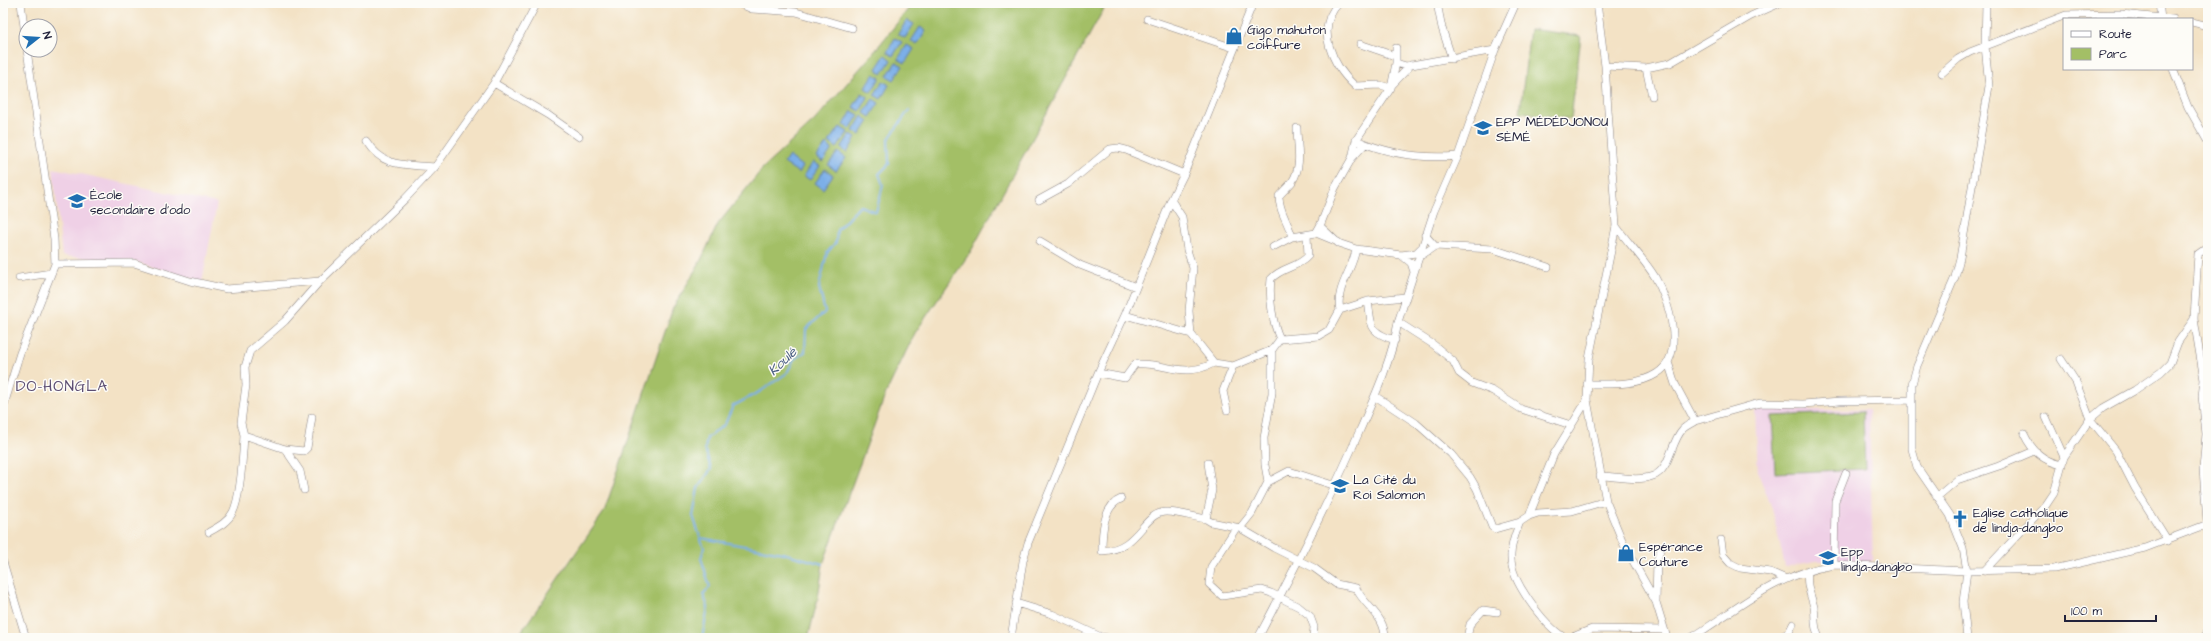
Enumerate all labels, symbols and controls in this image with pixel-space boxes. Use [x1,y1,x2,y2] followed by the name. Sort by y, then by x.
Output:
[18,18,58,58] north arrow
[2063,18,2193,70] legend
[1247,21,1327,54] place label: Gigo mahuton coiffure
[1224,26,1244,46] shop icon: Gigo mahuton coiffure
[2099,26,2132,43] text: Route
[39,30,55,41] text: N
[2099,46,2127,63] text: Parc
[1496,113,1608,146] place label: EPP MÉDÉDJONOU SÈMÉ
[1473,118,1493,138] school or university icon: EPP MÉDÉDJONOU SÈMÉ
[90,186,191,219] place label: École secondaire d'odo
[67,191,87,211] school or university icon: École secondaire d'odo
[764,342,803,380] water label: Koulé
[16,376,108,397] district label: DO-HONGLA
[1353,471,1426,504] place label: La Cité du Roi Salomon
[1330,476,1350,496] school or university icon: La Cité du Roi Salomon
[1973,504,2068,538] place label: Eglise catholique de lindja-dangbo
[1950,509,1970,529] church icon: Eglise catholique de lindja-dangbo
[1639,538,1703,571] place label: Espérance Couture
[1616,543,1636,563] shop icon: Espérance Couture
[1841,543,1913,577] place label: Epp lindja-dangbo
[1818,548,1838,568] school or university icon: Epp lindja-dangbo
[2065,597,2156,623] scale bar
[2071,603,2102,620] text: 100 m

